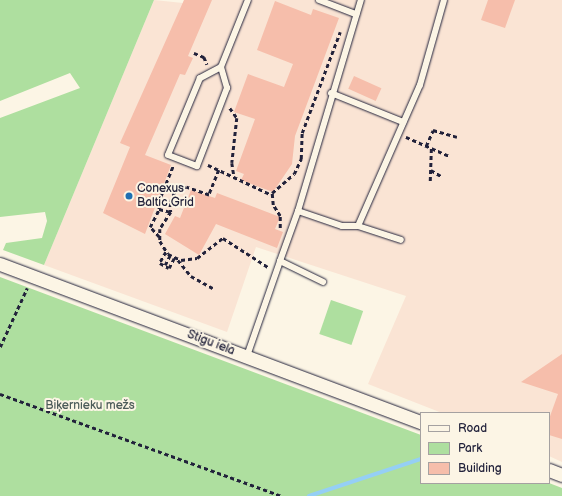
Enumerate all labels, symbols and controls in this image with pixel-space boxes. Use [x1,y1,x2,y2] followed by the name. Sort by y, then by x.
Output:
[137,182,194,210] place label: Conexus Baltic Grid
[124,191,134,201] marker: Conexus Baltic Grid
[185,327,237,359] street label: Stigu iela
[45,399,135,413] park label: Biķernieku mežs
[420,412,550,484] legend
[458,421,487,436] text: Road
[458,441,482,456] text: Park
[458,461,502,476] text: Building

